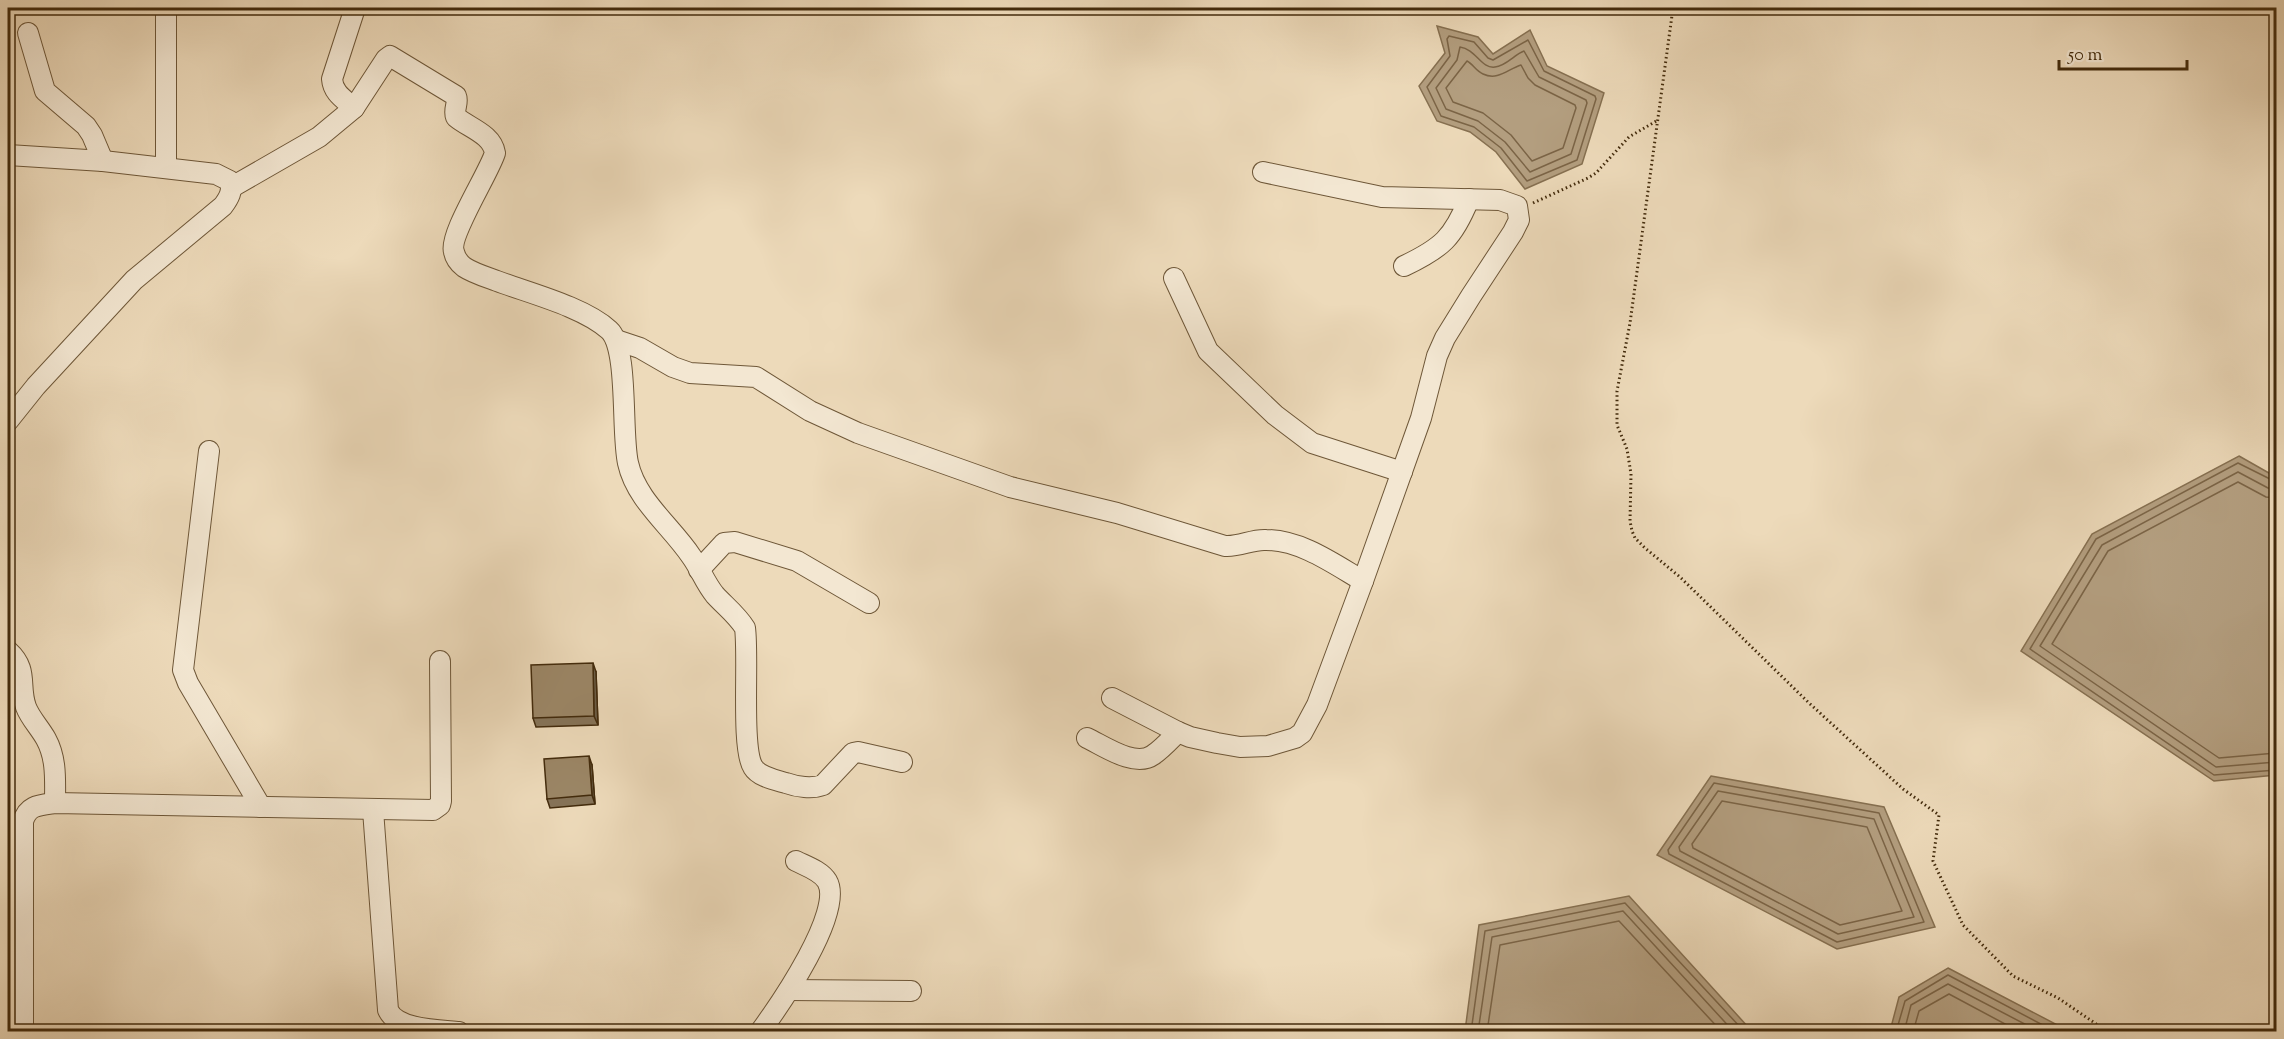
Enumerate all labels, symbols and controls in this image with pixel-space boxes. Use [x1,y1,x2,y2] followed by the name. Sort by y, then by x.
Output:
[2059,33,2186,71] scale bar
[2067,43,2103,69] text: 50 m

